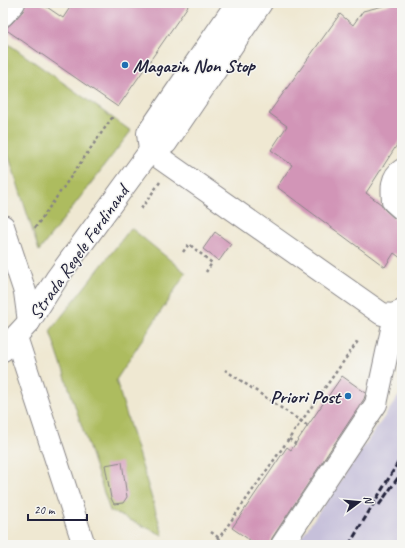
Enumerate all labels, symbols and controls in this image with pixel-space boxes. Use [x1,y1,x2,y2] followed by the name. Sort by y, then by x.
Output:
[133,54,257,78] place label: Magazin Non Stop
[120,60,130,70] marker: Magazin Non Stop
[23,178,136,324] street label: Strada Regele Ferdinand
[270,385,342,409] place label: Priori Post
[343,391,353,401] marker: Priori Post
[339,482,379,522] north arrow
[361,494,377,507] text: N
[28,496,87,522] scale bar
[34,502,56,518] text: 20 m

